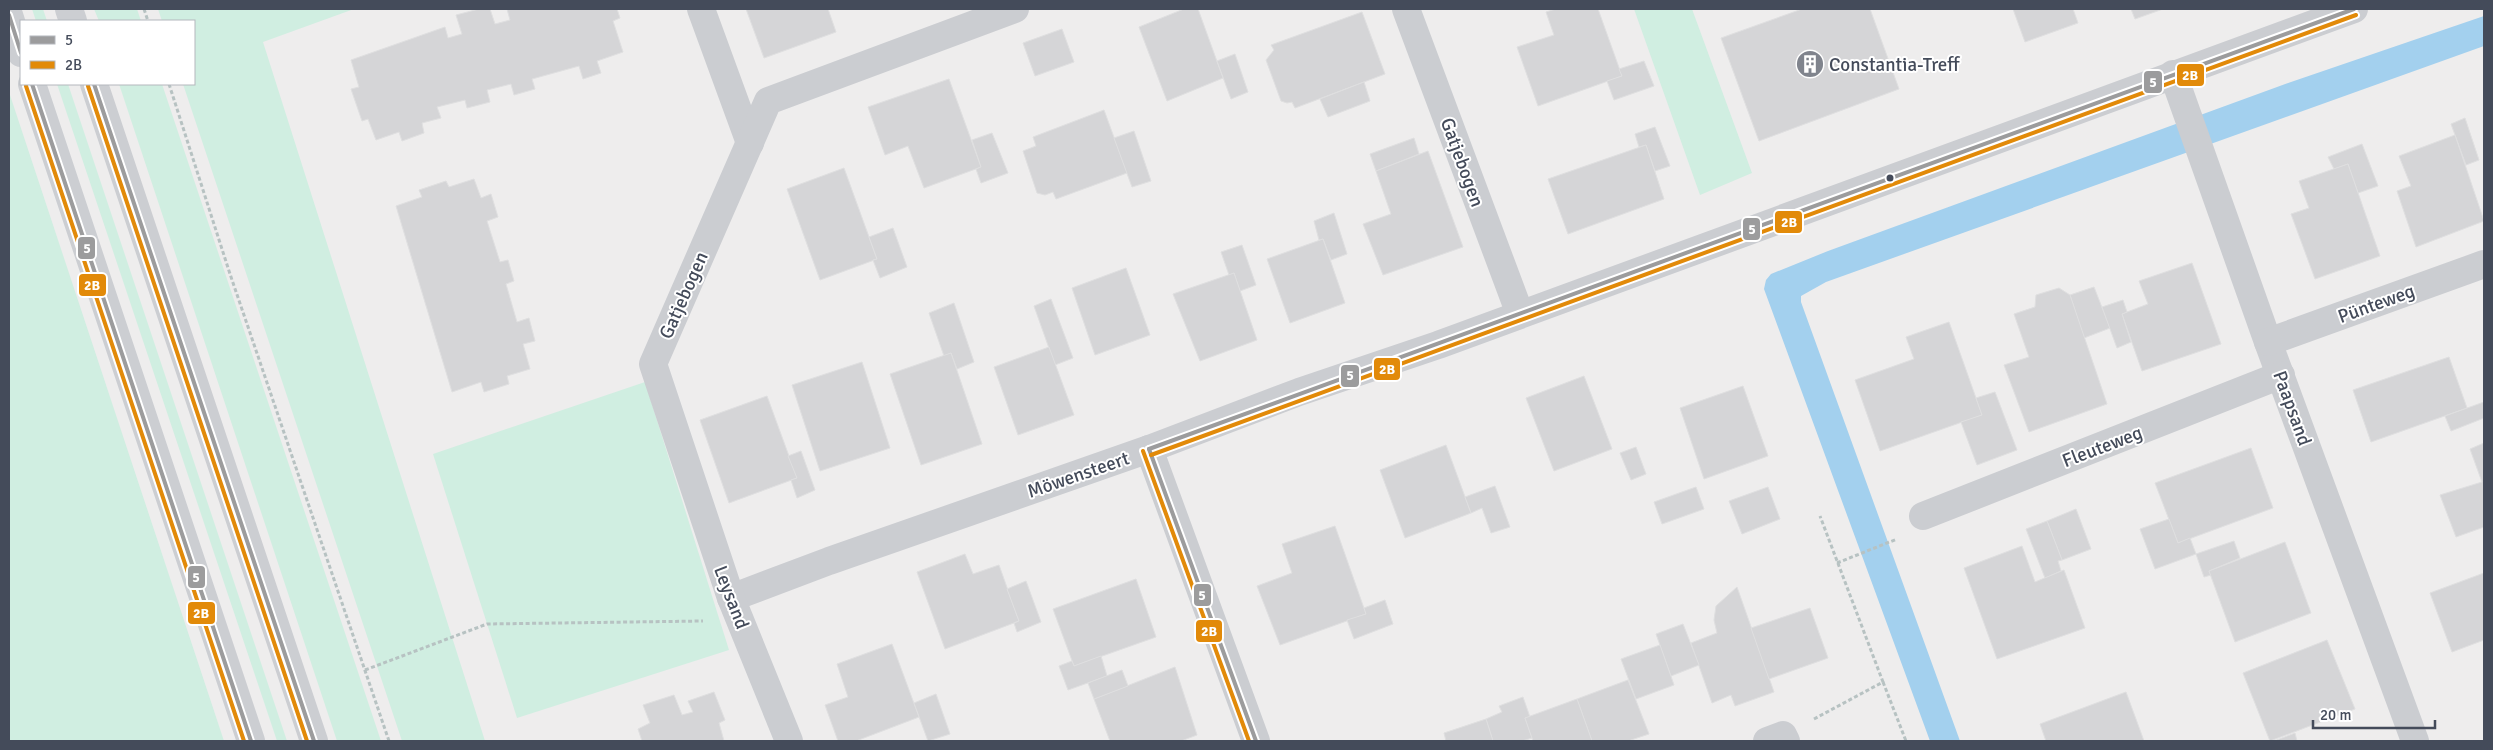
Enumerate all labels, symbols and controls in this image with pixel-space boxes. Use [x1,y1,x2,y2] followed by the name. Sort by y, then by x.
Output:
[20,20,195,85] legend
[65,31,73,49] text: 5
[1795,49,1825,79] building icon: Constantia-Treff
[1829,53,1960,77] place label: Constantia-Treff
[65,56,82,74] text: 2B
[2176,63,2205,87] line badge: 2B
[2182,67,2198,84] text: 2B
[2143,70,2163,94] line badge: 5
[2149,74,2157,91] text: 5
[1435,115,1489,210] street label: Gatjebogen
[1885,173,1895,183] unlabelled marker
[1774,210,1803,234] line badge: 2B
[1781,214,1797,231] text: 2B
[1742,217,1761,241] line badge: 5
[1748,221,1756,238] text: 5
[77,236,96,260] line badge: 5
[83,240,91,257] text: 5
[654,248,714,343] street label: Gatjebogen
[78,273,107,297] line badge: 2B
[84,277,100,294] text: 2B
[2335,279,2418,329] street label: Pünteweg
[1373,357,1401,381] line badge: 2B
[1379,361,1395,378] text: 2B
[1340,364,1360,388] line badge: 5
[1346,367,1354,384] text: 5
[2267,368,2317,449] street label: Paapsand
[2059,421,2146,473] street label: Fleuteweg
[1024,446,1133,504] street label: Möwensteert
[708,562,754,632] street label: Leysand
[187,565,206,589] line badge: 5
[192,569,200,586] text: 5
[1193,583,1212,607] line badge: 5
[1198,587,1206,604] text: 5
[187,601,216,625] line badge: 2B
[193,605,209,622] text: 2B
[1195,619,1223,643] line badge: 2B
[1201,623,1217,640] text: 2B
[2313,698,2436,730] scale bar
[2320,706,2351,724] text: 20 m

